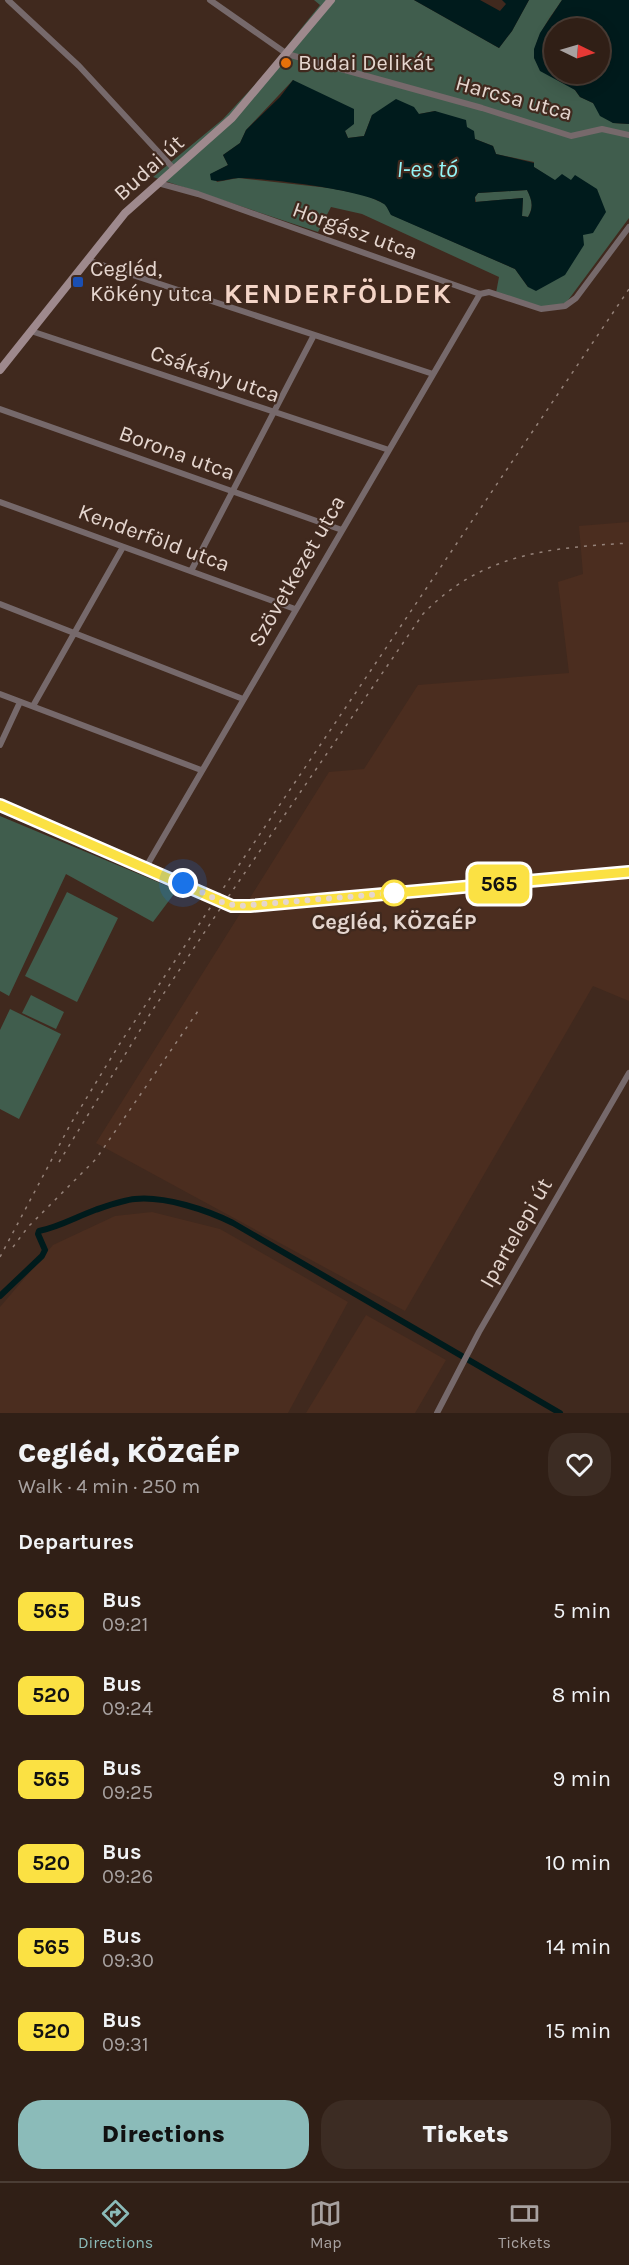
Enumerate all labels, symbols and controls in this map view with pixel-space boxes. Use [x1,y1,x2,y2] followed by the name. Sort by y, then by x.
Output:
[544,18,610,84] north arrow
[544,18,610,84] map controls
[298,50,433,76] place label: Budai Delikát
[279,56,293,70] marker: Budai Delikát
[453,70,575,126] street label: Harcsa utca
[109,130,189,206] street label: Budai út
[396,155,458,183] water label: I-es tó
[289,196,421,266] street label: Horgász utca
[90,256,213,307] place label: Cegléd, Kökény utca
[71,275,85,289] marker: Cegléd, Kökény utca
[224,277,452,310] district label: KENDERFÖLDEK
[147,340,283,408] street label: Csákány utca
[116,420,238,486] street label: Borona utca
[243,491,351,651] street label: Szövetkezet utca
[75,499,233,577] street label: Kenderföld utca
[464,864,534,904] line badge: 565
[168,868,198,898] your location
[480,872,518,896] text: 565
[381,880,407,906] marker: Cegléd, KÖZGÉP
[311,908,477,935] place label: Cegléd, KÖZGÉP
[474,1174,558,1292] street label: Ipartelepi út
[548,1433,611,1496] button: heart
[18,1436,239,1469] text: Cegléd, KÖZGÉP
[18,1475,200,1498] text: Walk · 4 min · 250 m
[18,1529,134,1555] text: Departures
[102,1587,142,1613] text: Bus
[553,1598,611,1624] text: 5 min
[32,1599,70,1623] text: 565
[102,1613,148,1636] text: 09:21
[102,1671,142,1697] text: Bus
[552,1682,611,1708] text: 8 min
[32,1683,70,1707] text: 520
[102,1697,153,1720] text: 09:24
[102,1755,142,1781] text: Bus
[553,1766,611,1792] text: 9 min
[32,1767,70,1791] text: 565
[102,1781,153,1804] text: 09:25
[102,1839,142,1865] text: Bus
[545,1850,611,1876] text: 10 min
[32,1851,70,1875] text: 520
[102,1865,153,1888] text: 09:26
[102,1923,142,1949] text: Bus
[546,1934,611,1960] text: 14 min
[32,1935,70,1959] text: 565
[102,1949,154,1972] text: 09:30
[102,2007,142,2033] text: Bus
[546,2018,611,2044] text: 15 min
[32,2019,70,2043] text: 520
[102,2033,149,2056] text: 09:31
[18,2100,309,2169] button: Directions
[321,2100,611,2169] button: Tickets
[78,2197,153,2252] tab: Directions
[309,2197,342,2252] tab: Map
[498,2197,551,2252] tab: Tickets

